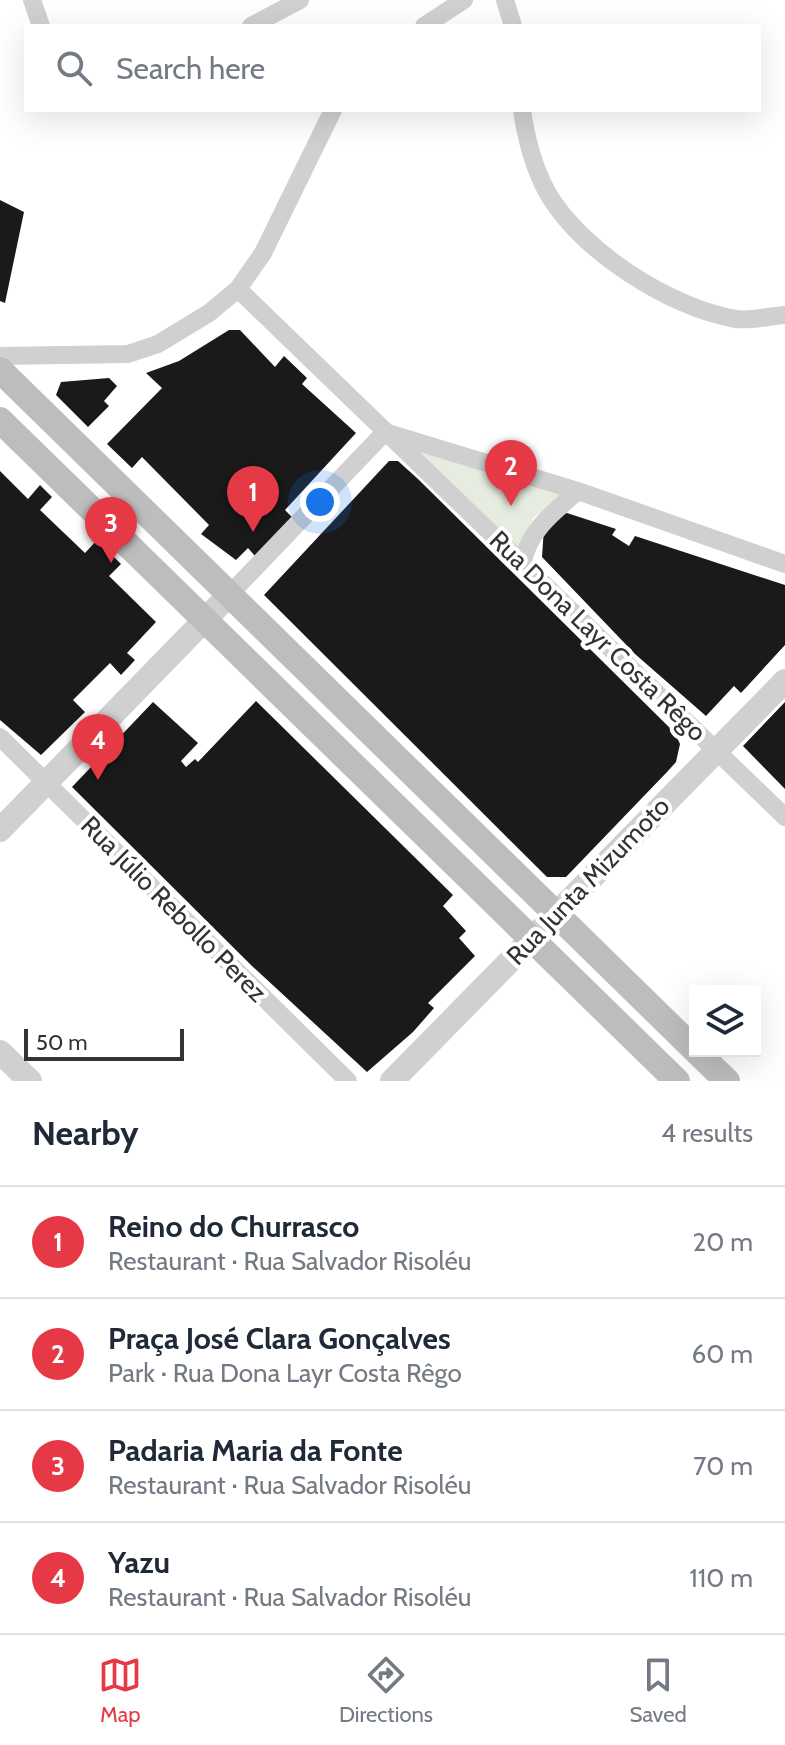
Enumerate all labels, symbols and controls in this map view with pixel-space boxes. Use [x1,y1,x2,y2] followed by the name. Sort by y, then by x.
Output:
[24,24,761,112] search box
[52,46,96,90] icon: search
[116,50,265,87] text: Search here
[485,440,537,506] pin: 2
[227,466,279,532] pin: 1
[300,482,340,522] your location
[85,497,137,563] pin: 3
[483,524,713,748] street label: Rua Dona Layr Costa Rêgo
[72,714,124,780] pin: 4
[500,790,676,972] street label: Rua Junta Mizumoto
[74,809,274,1009] street label: Rua Júlio Rebollo Perez
[689,985,761,1057] map controls
[689,985,761,1057] button: layers
[24,1025,184,1061] scale bar
[36,1029,88,1056] text: 50 m
[32,1112,139,1154] text: Nearby
[661,1117,753,1149] text: 4 results
[108,1208,359,1245] text: Reino do Churrasco
[53,1226,63,1258] text: 1
[693,1226,753,1258] text: 20 m
[108,1245,471,1277] text: Restaurant · Rua Salvador Risoléu
[108,1320,451,1357] text: Praça José Clara Gonçalves
[51,1338,65,1370] text: 2
[691,1338,753,1370] text: 60 m
[108,1357,462,1389] text: Park · Rua Dona Layr Costa Rêgo
[108,1432,403,1469] text: Padaria Maria da Fonte
[51,1450,65,1482] text: 3
[693,1450,753,1482] text: 70 m
[108,1469,471,1501] text: Restaurant · Rua Salvador Risoléu
[108,1544,170,1581] text: Yazu
[50,1562,66,1594] text: 4
[689,1562,753,1594] text: 110 m
[108,1581,471,1613] text: Restaurant · Rua Salvador Risoléu
[98,1653,142,1728] tab: Map
[339,1653,433,1728] tab: Directions
[630,1653,687,1728] tab: Saved

